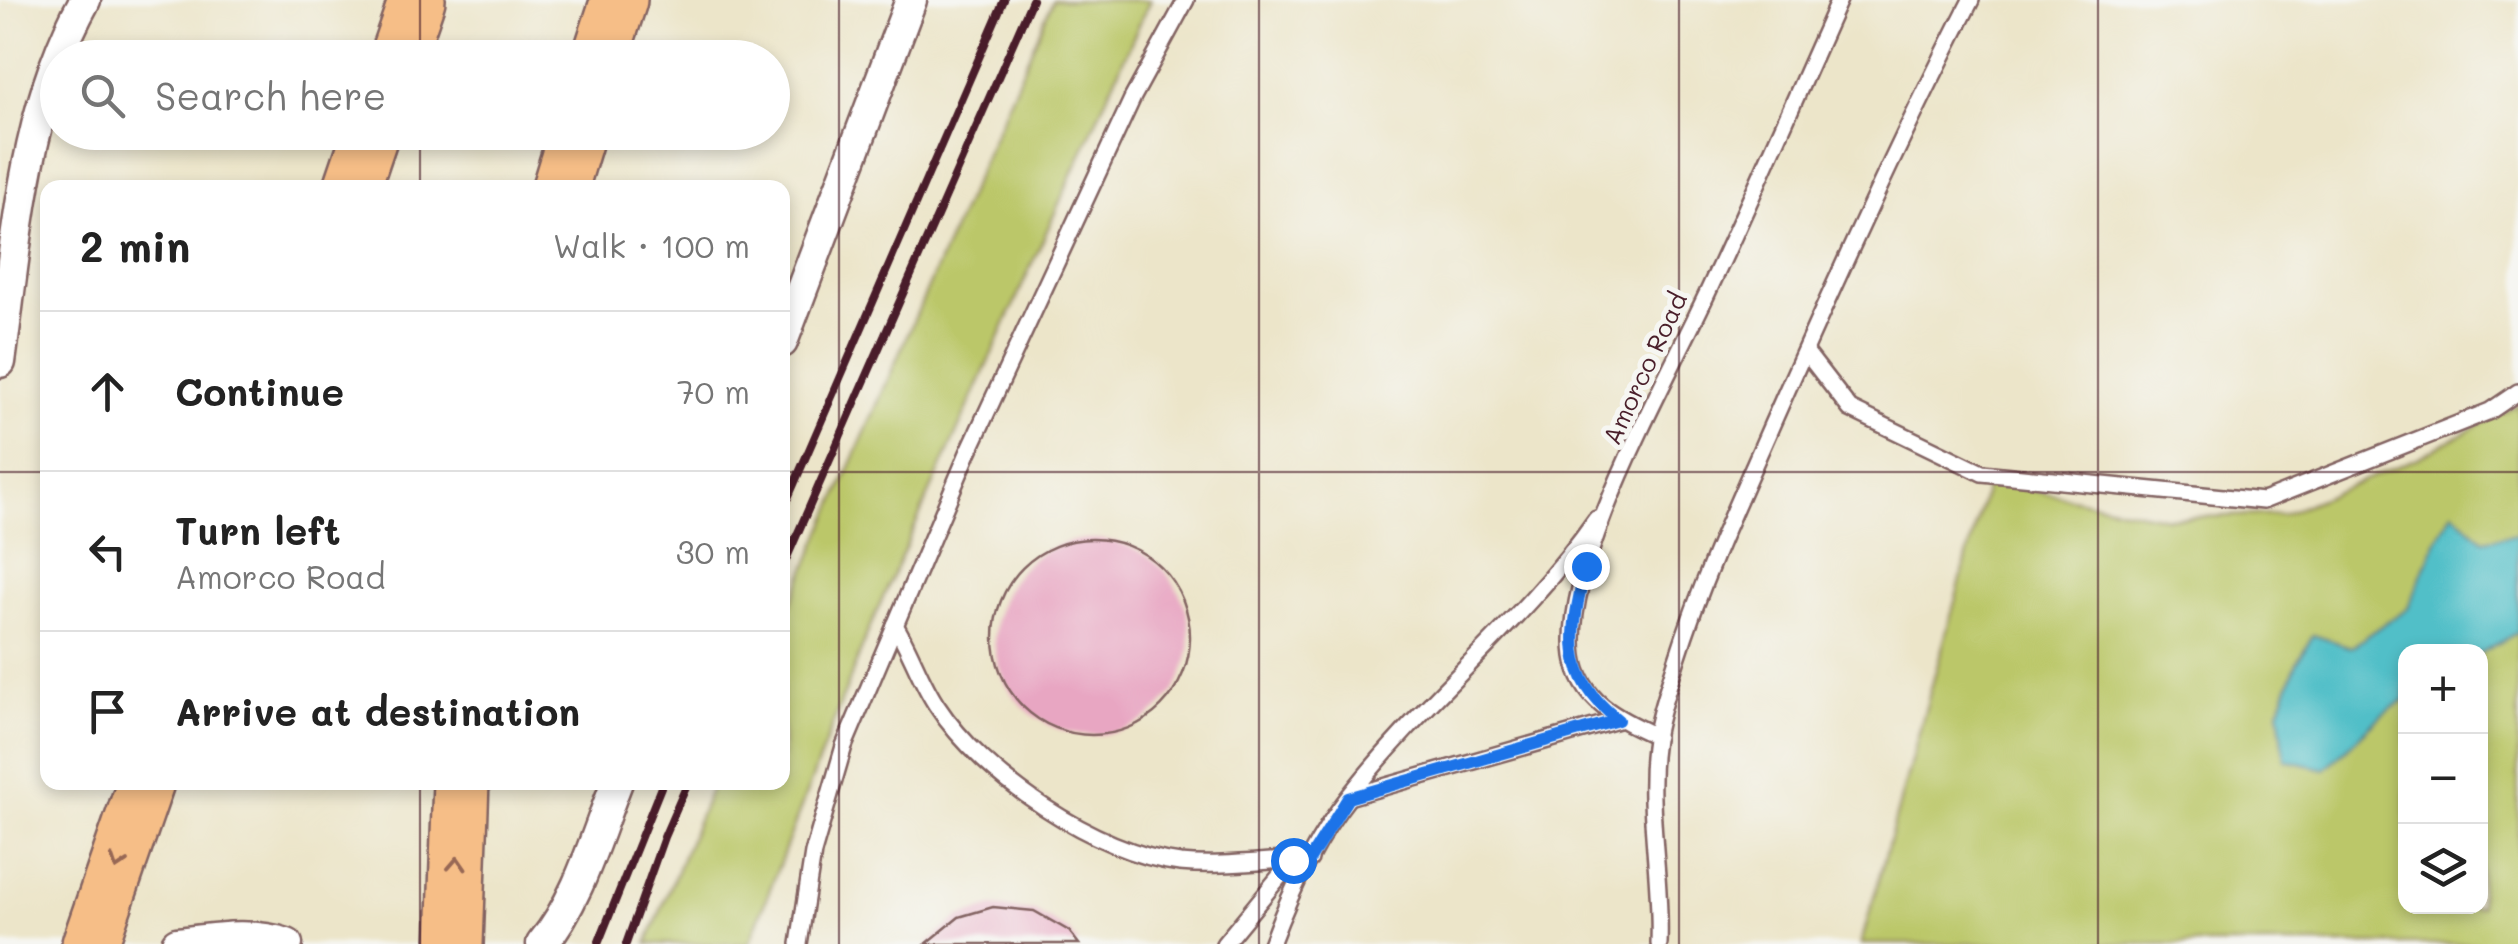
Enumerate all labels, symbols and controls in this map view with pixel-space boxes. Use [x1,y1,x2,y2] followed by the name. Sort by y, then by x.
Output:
[40,40,790,150] search box
[75,68,130,123] icon: search
[155,70,386,120] text: Search here
[80,218,190,273] text: 2 min
[553,224,750,266] text: Walk · 100 m
[1595,287,1693,449] street label: Amorco Road
[80,364,135,419] icon: ahead
[175,366,344,416] text: Continue
[677,370,750,412] text: 70 m
[175,505,341,555] text: Turn left
[80,524,135,579] icon: left
[676,530,750,572] text: 30 m
[1564,544,1610,590] route end
[175,555,385,597] text: Amorco Road
[2398,644,2488,914] map controls
[2398,644,2488,734] button: +
[80,684,135,739] icon: arrive
[175,686,580,736] text: Arrive at destination
[2398,734,2488,824] button: −
[2398,824,2488,914] button: layers
[1271,838,1317,884] route start
[109,854,130,871] one-way arrow
[447,855,468,871] one-way arrow

